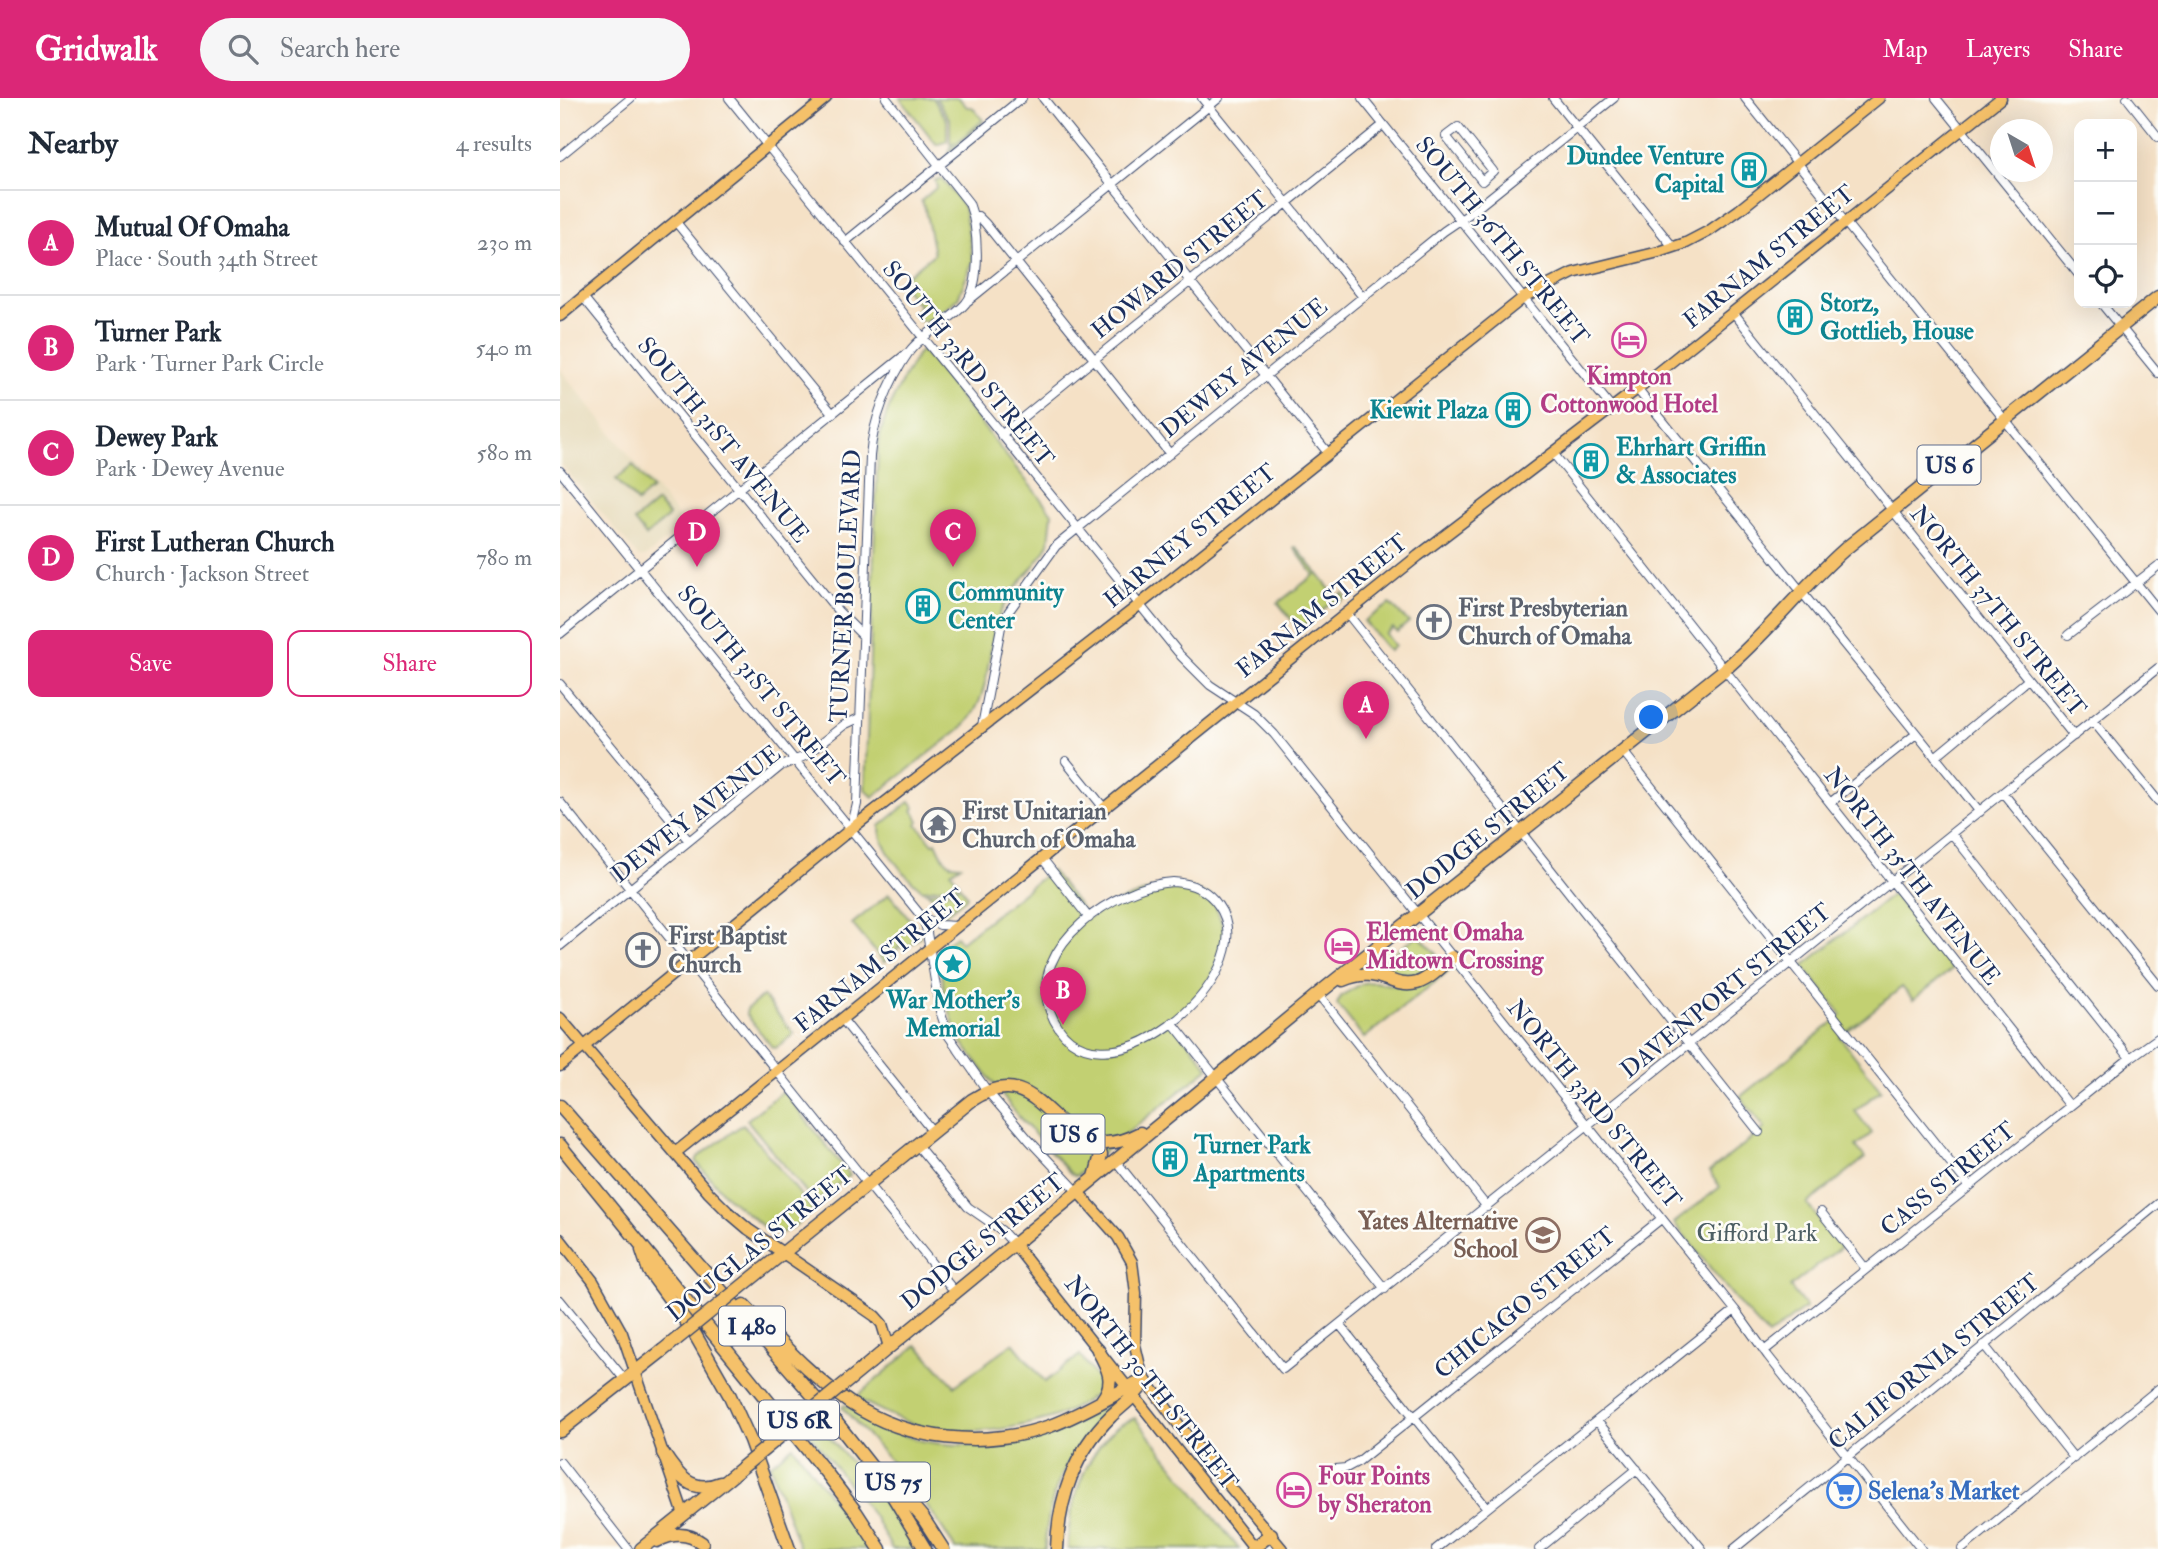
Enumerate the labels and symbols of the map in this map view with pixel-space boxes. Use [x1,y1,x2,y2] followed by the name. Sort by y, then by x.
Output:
[1990,119,2053,182] north arrow
[1408,130,1596,352] street label: SOUTH 36TH STREET
[1566,141,1725,200] place label: Dundee Venture Capital
[1730,151,1768,189] building icon: Dundee Venture Capital
[1677,178,1861,336] street label: FARNAM STREET
[1085,184,1275,346] street label: HOWARD STREET
[875,255,1061,473] street label: SOUTH 33RD STREET
[1820,288,1974,347] place label: Storz, Gottlieb, House
[1154,291,1334,445] street label: DEWEY AVENUE
[1776,298,1814,336] building icon: Storz, Gottlieb, House
[1610,321,1648,359] hotel icon: Kimpton Cottonwood Hotel
[630,331,816,549] street label: SOUTH 31ST AVENUE
[1540,361,1719,420] place label: Kimpton Cottonwood Hotel
[1494,391,1532,429] building icon: Kiewit Plaza
[1370,395,1489,426] place label: Kiewit Plaza
[1616,432,1767,491] place label: Ehrhart Griffin & Associates
[1572,442,1610,480] building icon: Ehrhart Griffin & Associates
[1918,446,1980,484] road number: US 6
[823,449,869,723] street label: TURNER BOULEVARD
[1097,457,1283,615] street label: HARNEY STREET
[1903,499,2093,723] street label: NORTH 37TH STREET
[674,509,720,567] pin: D
[930,509,976,567] pin: C
[1230,527,1414,685] street label: FARNAM STREET
[948,577,1065,636] place label: Community Center
[670,579,852,793] street label: SOUTH 31ST STREET
[904,587,942,625] building icon: Community Center
[1458,593,1633,652] place label: First Presbyterian Church of Omaha
[1415,603,1453,641] church icon: First Presbyterian Church of Omaha
[1343,681,1389,739] pin: A
[1634,700,1668,734] your location
[605,738,787,890] street label: DEWEY AVENUE
[1400,755,1576,906] street label: DODGE STREET
[1817,761,2007,991] street label: NORTH 35TH AVENUE
[962,796,1137,855] place label: First Unitarian Church of Omaha
[919,806,957,844] temple icon: First Unitarian Church of Omaha
[788,882,972,1040] street label: FARNAM STREET
[1614,896,1838,1086] street label: DAVENPORT STREET
[1365,917,1545,976] place label: Element Omaha Midtown Crossing
[668,921,787,980] place label: First Baptist Church
[1323,927,1361,965] hotel icon: Element Omaha Midtown Crossing
[624,931,662,969] church icon: First Baptist Church
[934,945,972,983] place icon: War Mother's Memorial
[1040,967,1086,1025] pin: B
[885,985,1020,1044] place label: War Mother's Memorial
[1500,993,1688,1215] street label: NORTH 33RD STREET
[1042,1114,1104,1154] road number: US 6
[1874,1115,2022,1243] street label: CASS STREET
[1193,1130,1311,1189] place label: Turner Park Apartments
[1151,1140,1189,1178] building icon: Turner Park Apartments
[660,1159,860,1329] street label: DOUGLAS STREET
[895,1166,1071,1317] street label: DODGE STREET
[1357,1206,1519,1265] place label: Yates Alternative School
[1524,1216,1562,1254] school or university icon: Yates Alternative School
[1696,1218,1818,1249] park label: Gifford Park
[1428,1220,1622,1386] street label: CHICAGO STREET
[1822,1267,2046,1457] street label: CALIFORNIA STREET
[1057,1269,1245,1497] street label: NORTH 30TH STREET
[719,1306,785,1345] road number: I 480
[759,1400,839,1440] road number: US 6R
[1317,1461,1432,1520] place label: Four Points by Sheraton
[856,1462,930,1502] road number: US 75
[1275,1471,1313,1509] hotel icon: Four Points by Sheraton
[1825,1472,1863,1510] supermarket icon: Selena's Market
[1868,1476,2020,1507] place label: Selena's Market

